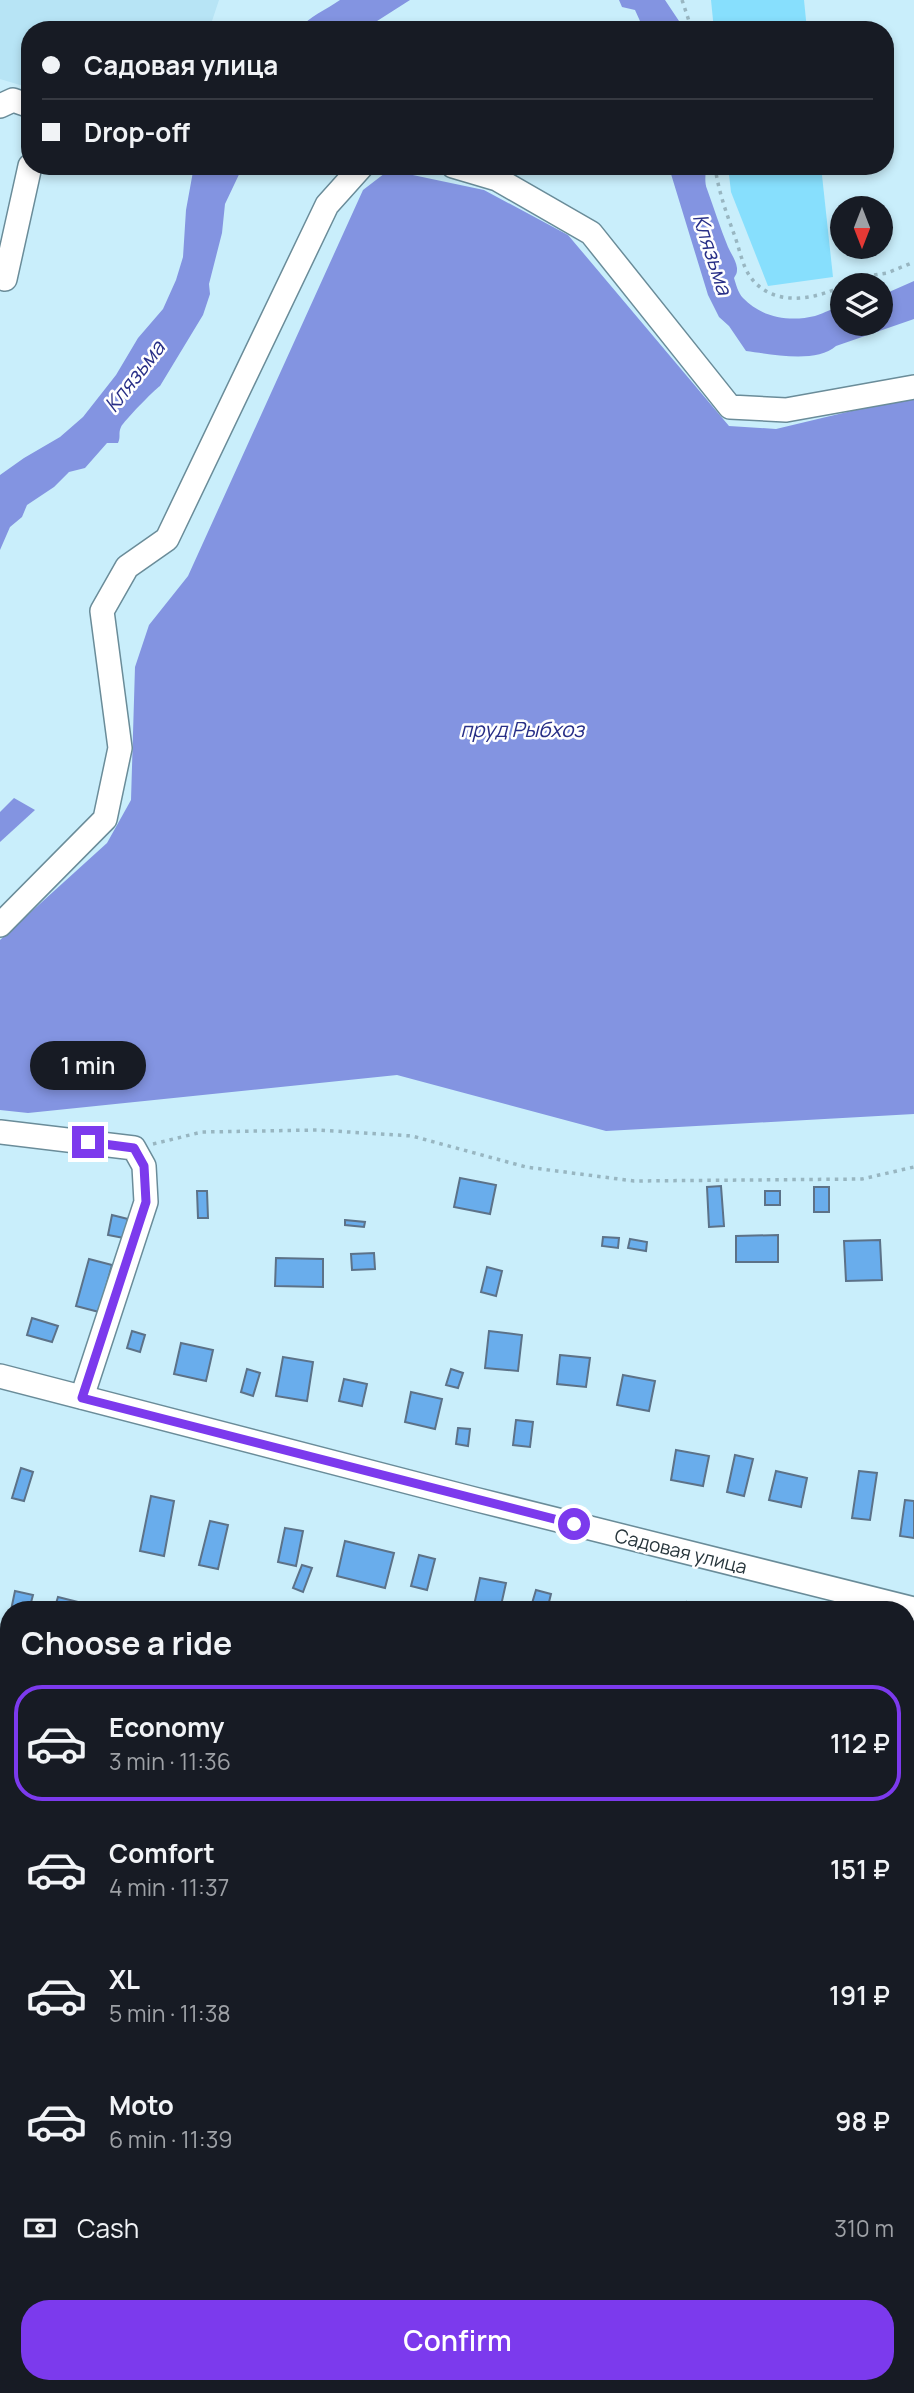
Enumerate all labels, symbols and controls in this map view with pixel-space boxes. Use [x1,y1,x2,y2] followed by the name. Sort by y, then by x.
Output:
[84,47,278,83] text: Садовая улица
[84,114,190,150] text: Drop-off
[830,196,892,259] north arrow
[830,196,893,336] map controls
[687,210,740,299] water label: Клязьма
[830,273,893,336] button: layers
[97,333,172,417] water label: Клязьма
[460,715,585,743] water label: пруд Рыбхоз
[30,1040,146,1090] callout: 1 min
[61,1049,115,1081] text: 1 min
[72,1126,104,1158] route end
[558,1508,590,1540] route start
[612,1522,750,1580] street label: Садовая улица
[21,1621,232,1665] text: Choose a ride
[109,1709,224,1745] text: Economy
[25,1712,88,1775] icon: car
[830,1725,890,1761] text: 112 ₽
[109,1745,231,1777] text: 3 min · 11:36
[109,1835,215,1871] text: Comfort
[25,1838,88,1901] icon: car
[830,1851,890,1887] text: 151 ₽
[109,1871,229,1903] text: 4 min · 11:37
[109,1961,140,1997] text: XL
[25,1964,88,2027] icon: car
[829,1977,890,2013] text: 191 ₽
[109,1997,231,2029] text: 5 min · 11:38
[109,2087,174,2123] text: Moto
[25,2090,88,2153] icon: car
[835,2103,890,2139] text: 98 ₽
[109,2123,233,2155] text: 6 min · 11:39
[21,2209,59,2247] icon: cash
[77,2210,139,2246] text: Cash
[834,2212,894,2244] text: 310 m
[21,2300,894,2380] button: Confirm

